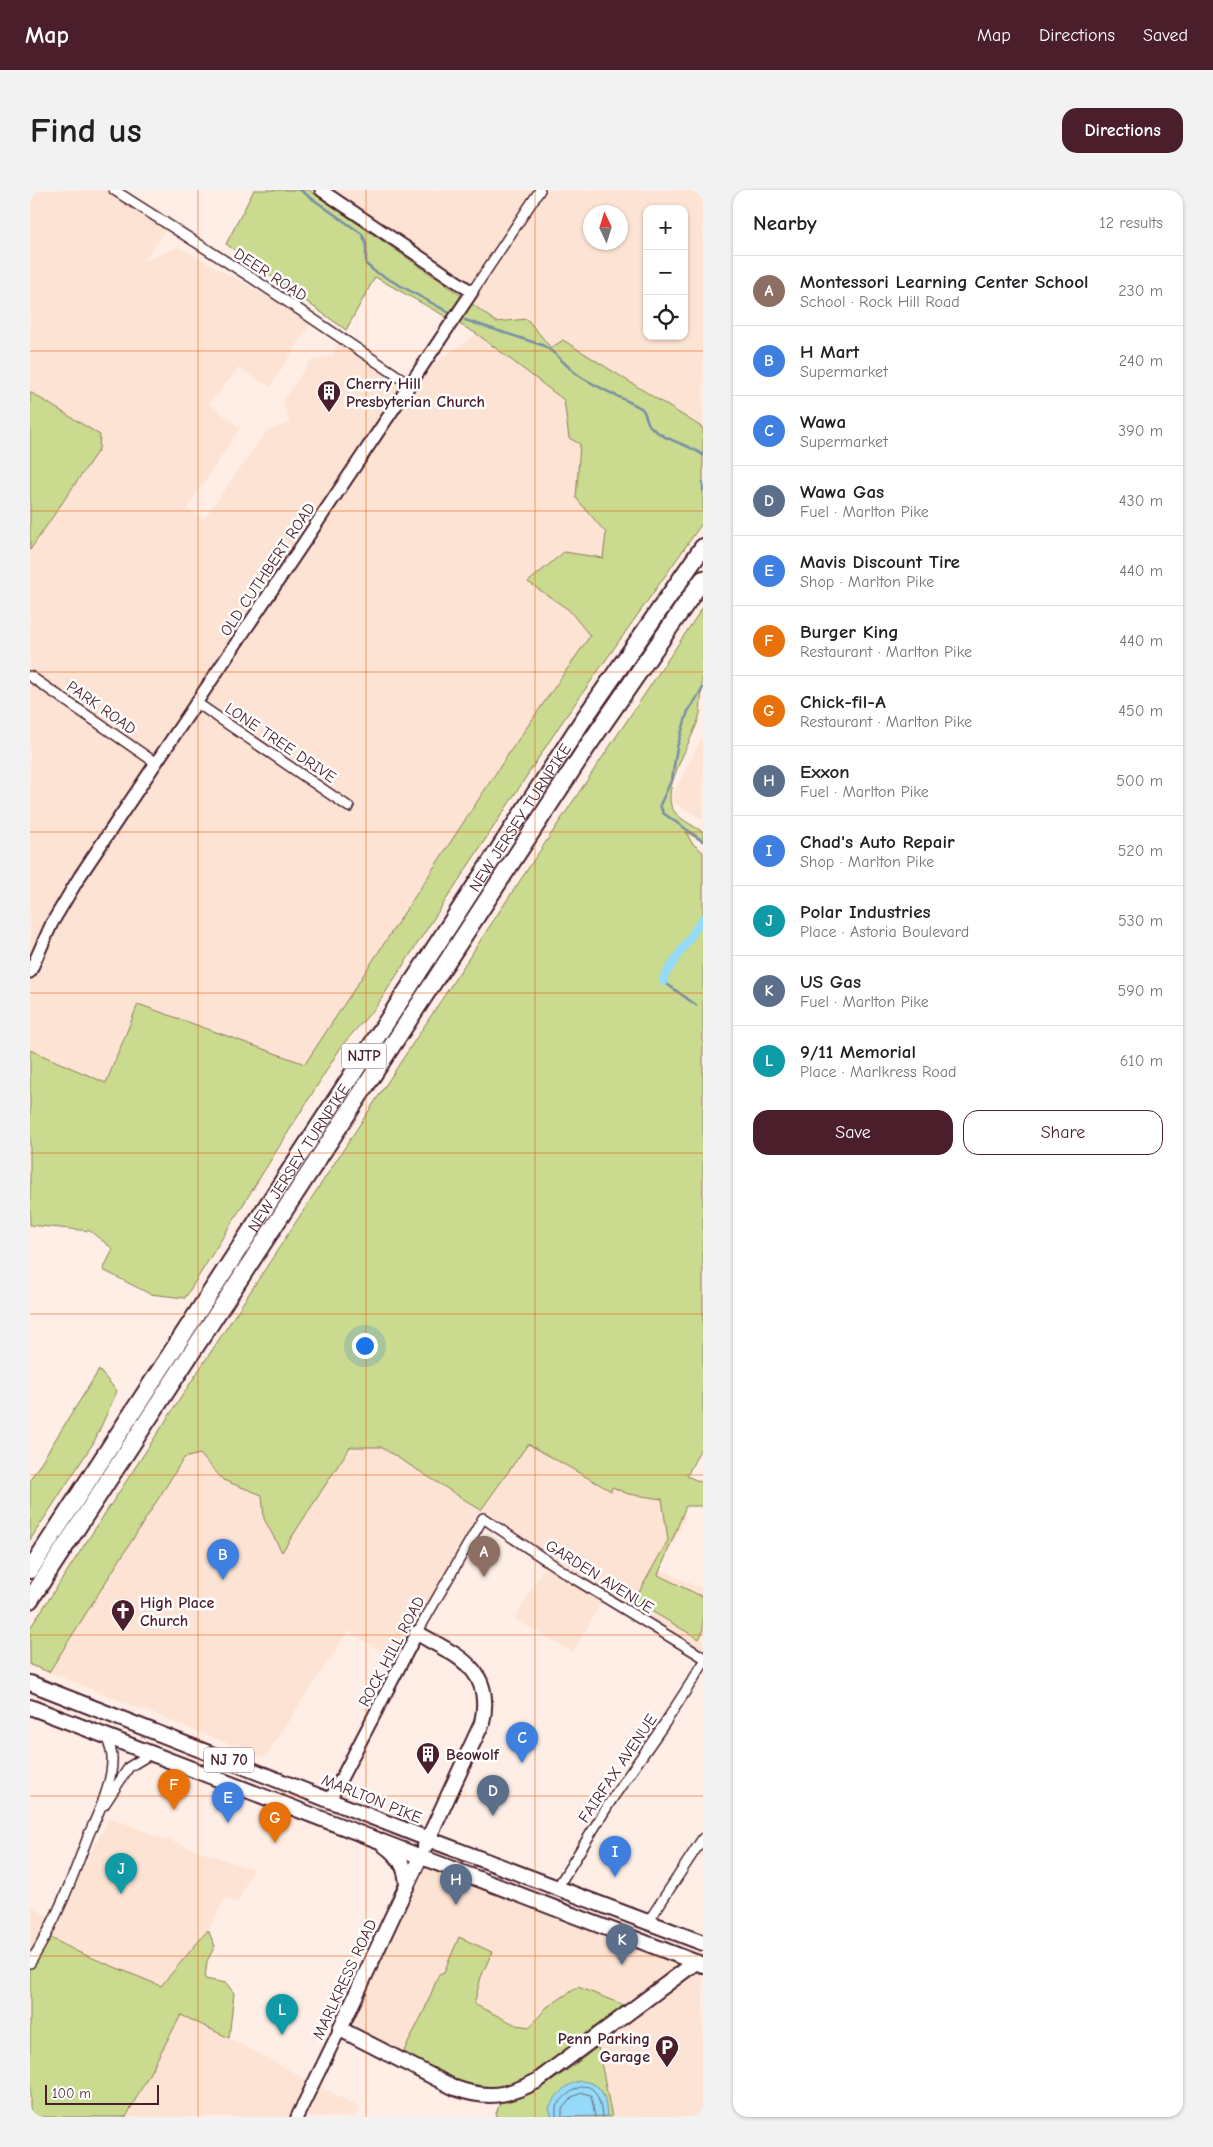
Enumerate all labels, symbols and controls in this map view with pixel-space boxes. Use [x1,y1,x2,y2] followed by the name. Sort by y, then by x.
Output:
[25,21,69,49] text: Map
[977,25,1011,46] text: Map
[1039,25,1115,46] text: Directions
[1143,25,1188,46] text: Saved
[1062,108,1183,153] button: Directions
[30,110,142,151] text: Find us
[583,205,628,250] north arrow
[643,205,688,340] map controls
[643,205,688,250] button: +
[753,211,817,235] text: Nearby
[1099,214,1163,232] text: 12 results
[231,245,310,305] street label: DEER ROAD
[643,250,688,295] button: −
[800,271,1088,293] text: Montessori Learning Center School
[765,282,773,300] text: A
[1118,282,1163,300] text: 230 m
[800,293,960,311] text: School · Rock Hill Road
[643,295,688,340] button: locate
[800,341,859,363] text: H Mart
[764,352,774,370] text: B
[1119,352,1163,370] text: 240 m
[800,363,888,381] text: Supermarket
[346,375,485,411] place label: Cherry Hill Presbyterian Church
[316,379,342,413] building icon: Cherry Hill Presbyterian Church
[800,411,846,433] text: Wawa
[764,422,774,440] text: C
[1118,422,1163,440] text: 390 m
[800,433,888,451] text: Supermarket
[800,481,884,503] text: Wawa Gas
[764,492,774,510] text: D
[1119,492,1163,510] text: 430 m
[217,500,319,639] street label: OLD CUTHBERT ROAD
[800,503,929,521] text: Fuel · Marlton Pike
[800,551,960,573] text: Mavis Discount Tire
[764,562,774,580] text: E
[1119,562,1163,580] text: 440 m
[800,573,934,591] text: Shop · Marlton Pike
[800,621,899,643] text: Burger King
[764,632,774,650] text: F
[1119,632,1163,650] text: 440 m
[800,643,972,661] text: Restaurant · Marlton Pike
[63,677,140,738] street label: PARK ROAD
[800,691,886,713] text: Chick-fil-A
[222,699,340,787] street label: LONE TREE DRIVE
[763,702,775,720] text: G
[1118,702,1163,720] text: 450 m
[800,713,972,731] text: Restaurant · Marlton Pike
[466,740,575,895] street label: NEW JERSEY TURNPIKE
[800,761,850,783] text: Exxon
[763,772,775,790] text: H
[1116,772,1163,790] text: 500 m
[800,783,929,801] text: Fuel · Marlton Pike
[800,831,955,853] text: Chad's Auto Repair
[766,842,772,860] text: I
[1118,842,1163,860] text: 520 m
[800,853,934,871] text: Shop · Marlton Pike
[800,901,931,923] text: Polar Industries
[765,912,773,930] text: J
[1118,912,1163,930] text: 530 m
[800,923,969,941] text: Place · Astoria Boulevard
[800,971,861,993] text: US Gas
[764,982,774,1000] text: K
[1118,982,1163,1000] text: 590 m
[800,993,929,1011] text: Fuel · Marlton Pike
[800,1041,916,1063] text: 9/11 Memorial
[342,1044,386,1068] road number: NJTP
[765,1052,773,1070] text: L
[1120,1052,1163,1070] text: 610 m
[800,1063,956,1081] text: Place · Marlkress Road
[244,1081,354,1235] street label: NEW JERSEY TURNPIKE
[753,1110,953,1155] button: Save
[963,1110,1163,1155] button: Share
[352,1333,378,1359] your location
[468,1536,500,1577] pin: A
[542,1536,657,1618] street label: GARDEN AVENUE
[207,1539,239,1580] pin: B
[355,1593,429,1710] street label: ROCK HILL ROAD
[140,1594,214,1630] place label: High Place Church
[110,1598,136,1632] church icon: High Place Church
[575,1711,661,1826] street label: FAIRFAX AVENUE
[506,1722,538,1763] pin: C
[415,1741,441,1775] building icon: Beowolf
[446,1746,500,1764] place label: Beowolf
[204,1748,254,1772] road number: NJ 70
[158,1769,190,1810] pin: F
[319,1771,425,1827] street label: MARLTON PIKE
[477,1775,509,1816] pin: D
[212,1782,244,1823] pin: E
[259,1802,291,1843] pin: G
[599,1836,631,1877] pin: I
[105,1853,137,1894] pin: J
[440,1864,472,1905] pin: H
[309,1916,381,2042] street label: MARLKRESS ROAD
[606,1924,638,1965] pin: K
[266,1994,298,2035] pin: L
[558,2030,650,2066] place label: Penn Parking Garage
[654,2034,680,2068] parking icon: Penn Parking Garage
[45,2082,159,2105] scale bar
[52,2085,91,2102] text: 100 m

